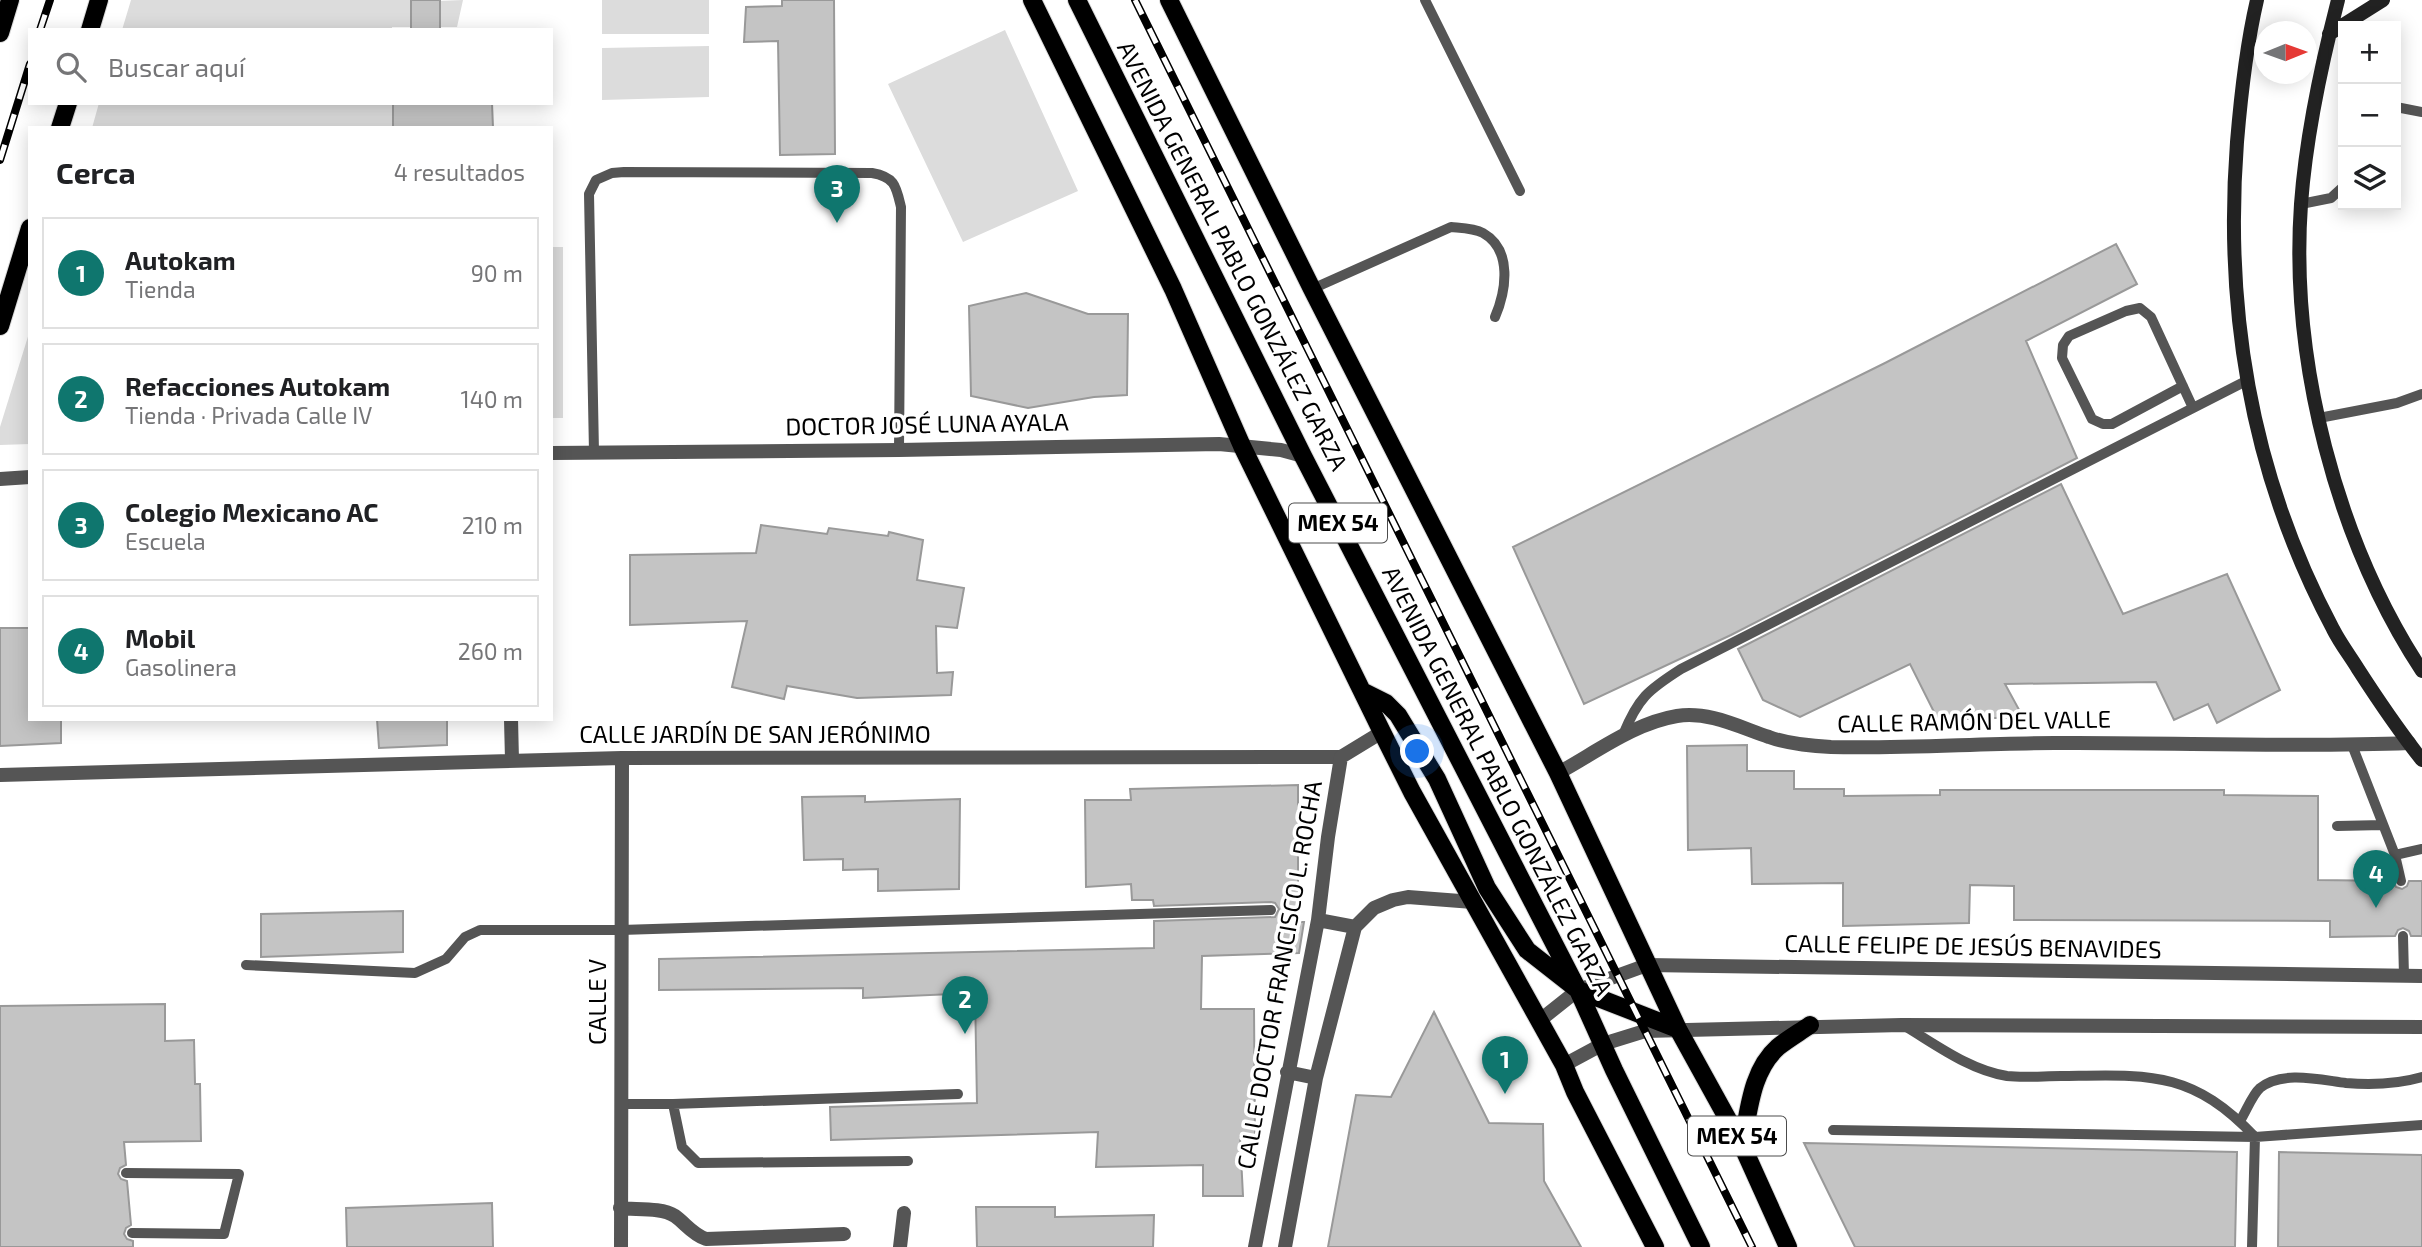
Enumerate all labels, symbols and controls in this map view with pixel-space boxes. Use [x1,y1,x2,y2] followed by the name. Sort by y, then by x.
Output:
[2254,21,2317,84] north arrow
[2338,21,2401,210] map controls
[2338,21,2401,84] button: +
[28,28,553,105] search box
[1112,36,1355,475] street label: AVENIDA GENERAL PABLO GONZÁLEZ GARZA
[52,48,90,86] icon: search
[108,51,245,82] text: Buscar aquí
[2338,84,2401,147] button: −
[2338,147,2401,210] button: layers
[56,154,136,190] text: Cerca
[394,158,525,186] text: 4 resultados
[814,165,860,223] pin: 3
[125,244,236,275] text: Autokam
[76,259,86,287] text: 1
[471,259,523,287] text: 90 m
[125,275,196,303] text: Tienda
[125,370,390,401] text: Refacciones Autokam
[74,385,88,413] text: 2
[461,385,523,413] text: 140 m
[125,401,372,429] text: Tienda · Privada Calle IV
[785,407,1069,440] street label: DOCTOR JOSÉ LUNA AYALA
[125,496,379,527] text: Colegio Mexicano AC
[1289,503,1387,542] road number: MEX 54
[74,511,88,539] text: 3
[462,511,523,539] text: 210 m
[125,527,206,555] text: Escuela
[1377,561,1620,1000] street label: AVENIDA GENERAL PABLO GONZÁLEZ GARZA
[125,622,195,653] text: Mobil
[74,637,88,665] text: 4
[458,637,523,665] text: 260 m
[125,653,237,681] text: Gasolinera
[1837,704,2111,737] street label: CALLE RAMÓN DEL VALLE
[579,719,931,748] street label: CALLE JARDÍN DE SAN JERÓNIMO
[1400,734,1434,768] your location
[1230,778,1327,1171] street label: CALLE DOCTOR FRANCISCO L. ROCHA
[2353,850,2399,908] pin: 4
[1784,928,2162,963] street label: CALLE FELIPE DE JESÚS BENAVIDES
[582,959,611,1045] street label: CALLE V
[942,976,988,1034] pin: 2
[1482,1036,1528,1094] pin: 1
[1688,1116,1786,1156] road number: MEX 54

